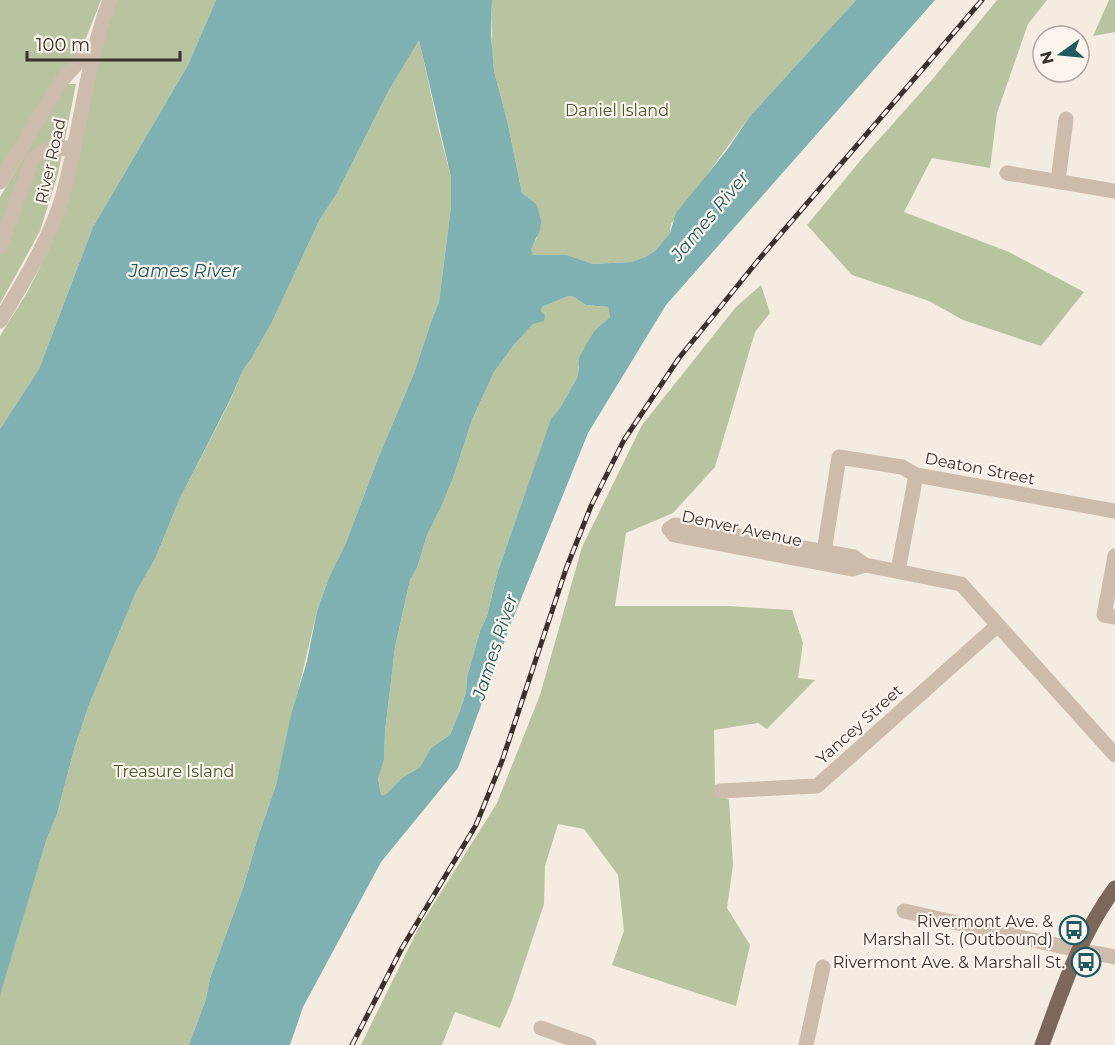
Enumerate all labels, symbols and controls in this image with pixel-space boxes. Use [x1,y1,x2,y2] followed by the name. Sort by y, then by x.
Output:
[27,24,180,62] scale bar
[1031,24,1091,84] north arrow
[36,34,90,56] text: 100 m
[1036,49,1058,66] text: N
[565,101,669,120] park label: Daniel Island
[32,117,69,205] street label: River Road
[666,166,754,266] water label: James River
[128,260,240,282] water label: James River
[923,449,1037,489] street label: Deaton Street
[680,506,804,551] street label: Denver Avenue
[467,591,523,704] water label: James River
[812,680,907,768] street label: Yancey Street
[114,762,234,781] park label: Treasure Island
[862,912,1053,949] place label: Rivermont Ave. & Marshall St. (Outbound)
[1058,914,1090,946] bus stop icon: Rivermont Ave. & Marshall St. (Outbound)
[1070,946,1102,978] bus stop icon: Rivermont Ave. & Marshall St.
[833,953,1065,972] place label: Rivermont Ave. & Marshall St.

